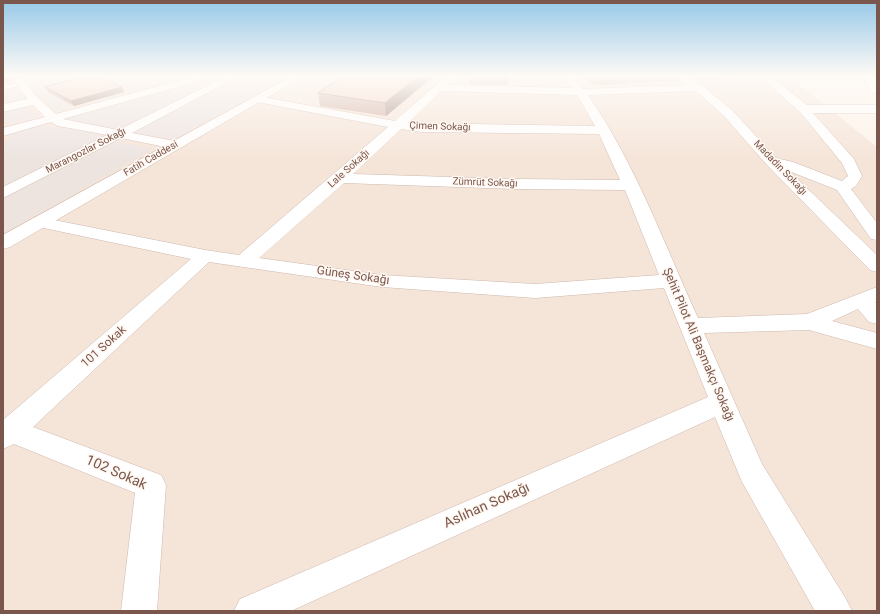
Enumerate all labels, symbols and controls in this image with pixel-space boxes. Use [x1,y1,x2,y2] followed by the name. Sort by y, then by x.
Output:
[409,120,471,134] street label: Çimen Sokağı
[44,126,128,176] street label: Marangozlar Sokağı
[751,138,809,198] street label: Madadin Sokağı
[122,139,180,179] street label: Fatih Caddesi
[326,147,372,191] street label: Lale Sokağı
[452,176,518,190] street label: Zümrüt Sokağı
[316,264,390,288] street label: Güneş Sokağı
[659,266,737,424] street label: Şehit Pilot Ali Başmakçı Sokağı
[78,323,130,371] street label: 101 Sokak
[83,452,149,494] street label: 102 Sokak
[442,480,532,532] street label: Aslıhan Sokağı

